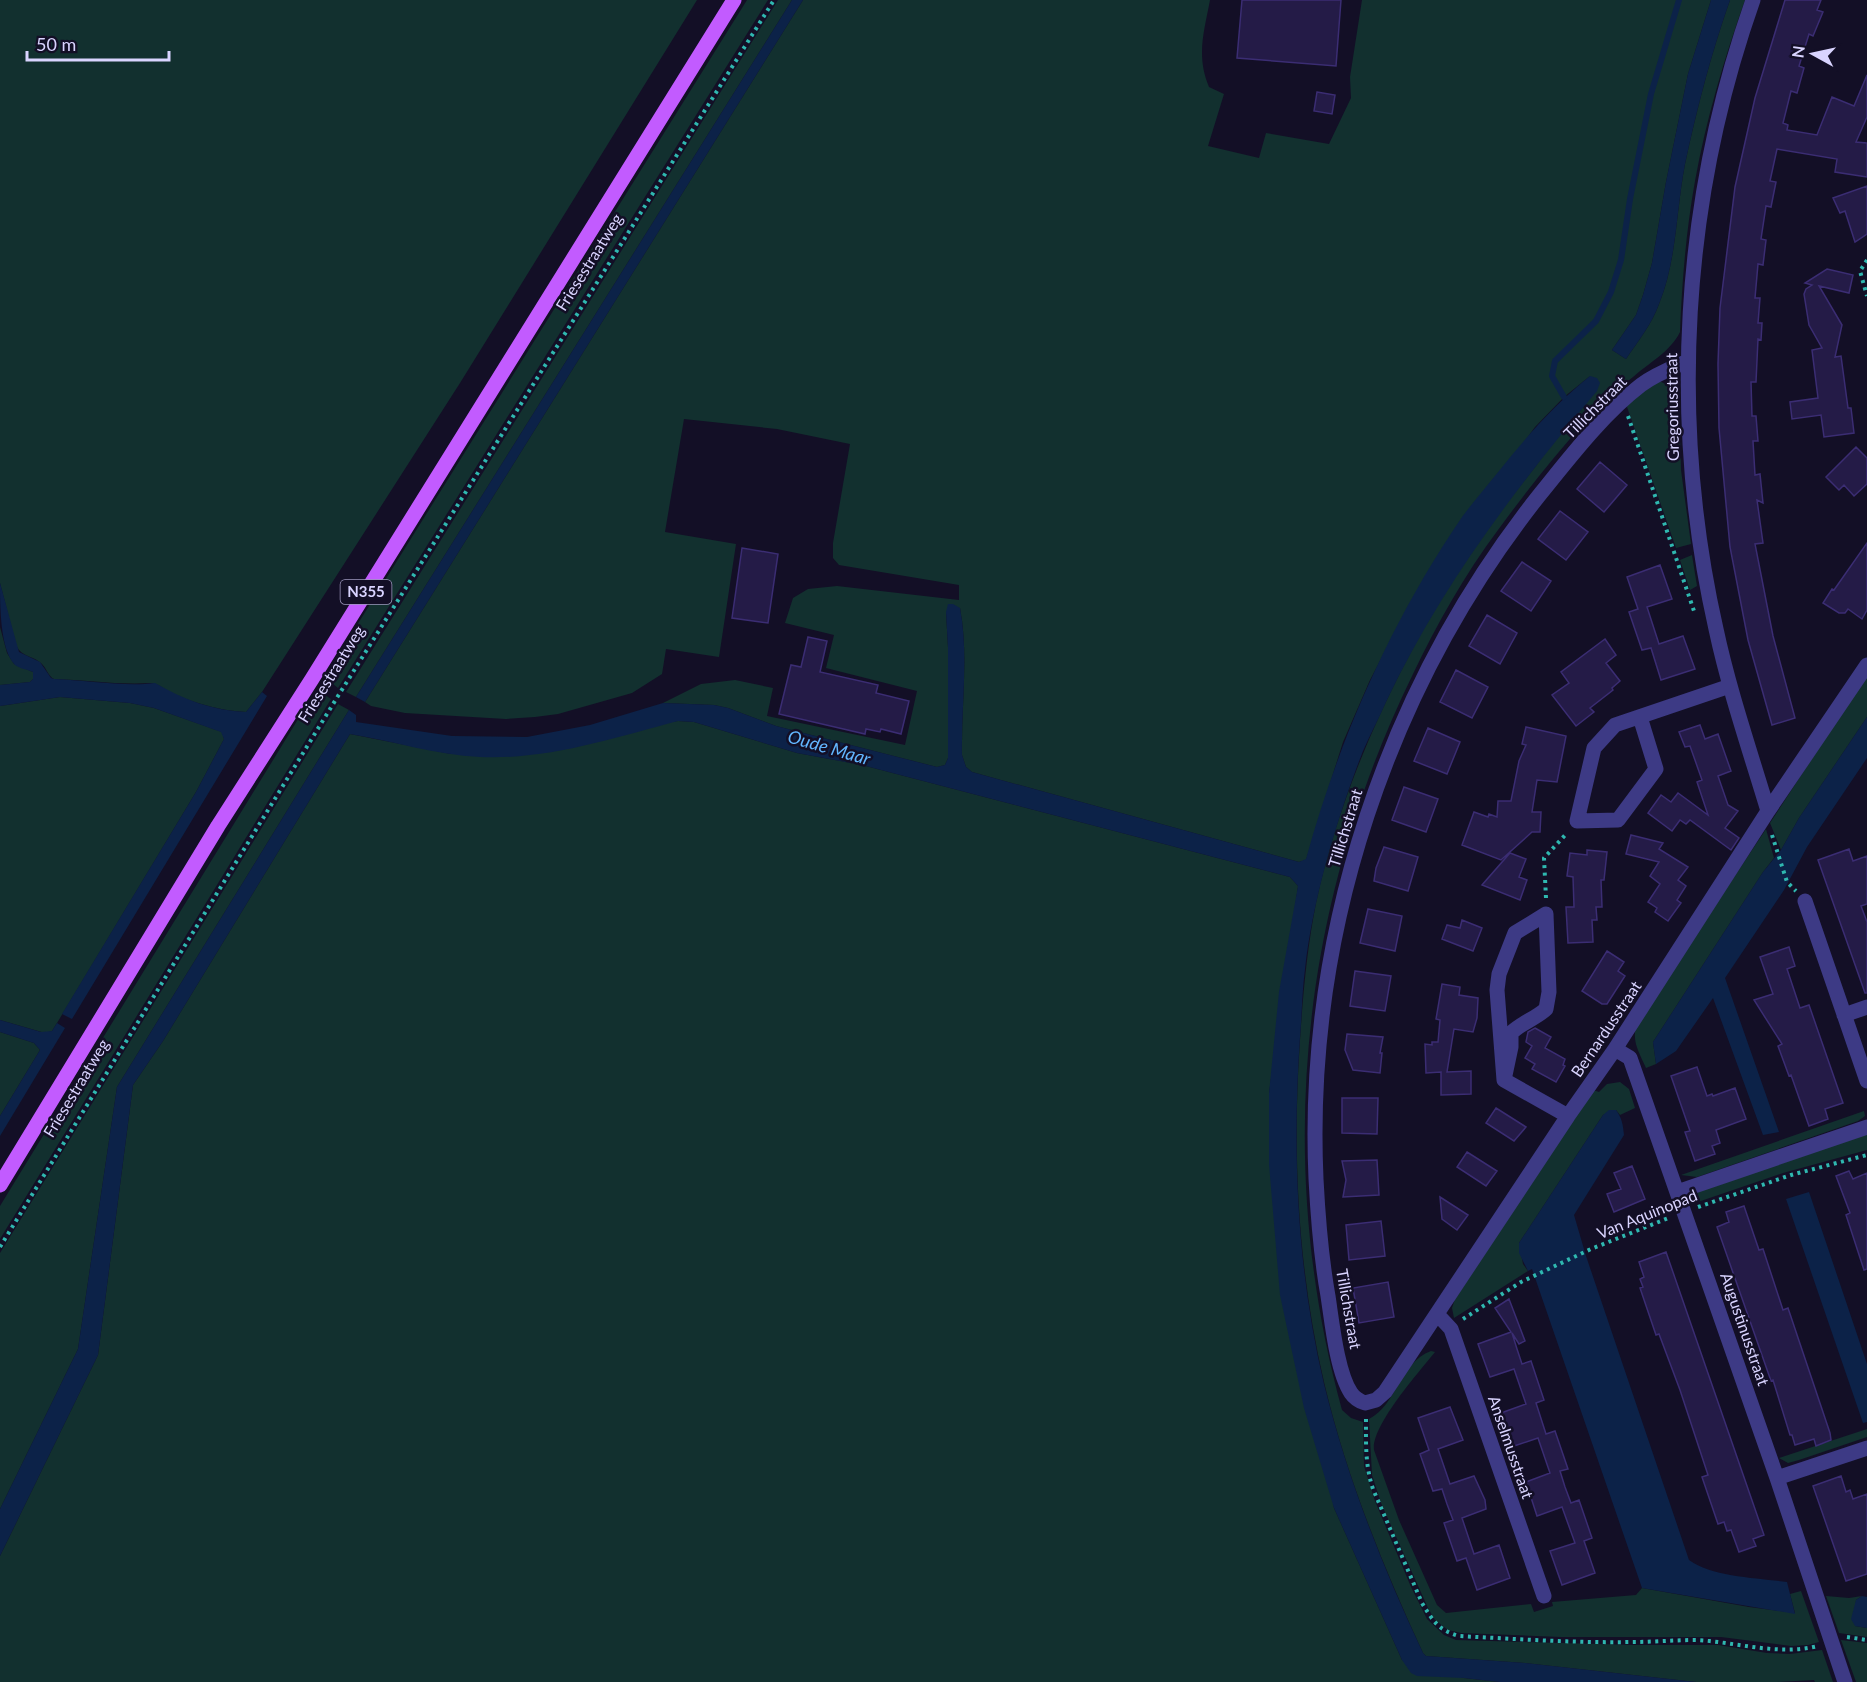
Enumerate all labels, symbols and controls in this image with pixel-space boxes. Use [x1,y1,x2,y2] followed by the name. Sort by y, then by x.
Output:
[27,24,170,62] scale bar
[1783,24,1843,84] north arrow
[36,33,76,55] text: 50 m
[1787,44,1808,59] text: N
[551,210,626,314] street label: Friesestraatweg
[1661,353,1682,461] street label: Gregoriusstraat
[1559,371,1630,442] street label: Tillichstraat
[340,580,392,604] road number: N355
[293,622,368,726] street label: Friesestraatweg
[785,725,874,770] water label: Oude Maar
[1324,786,1366,869] street label: Tillichstraat
[1567,977,1645,1080] street label: Bernardusstraat
[39,1035,112,1140] street label: Friesestraatweg
[1594,1185,1700,1242] street label: Van Aquinopad
[1333,1267,1366,1351] street label: Tillichstraat
[1717,1270,1774,1388] street label: Augustinusstraat
[1485,1393,1538,1501] street label: Anselmusstraat

